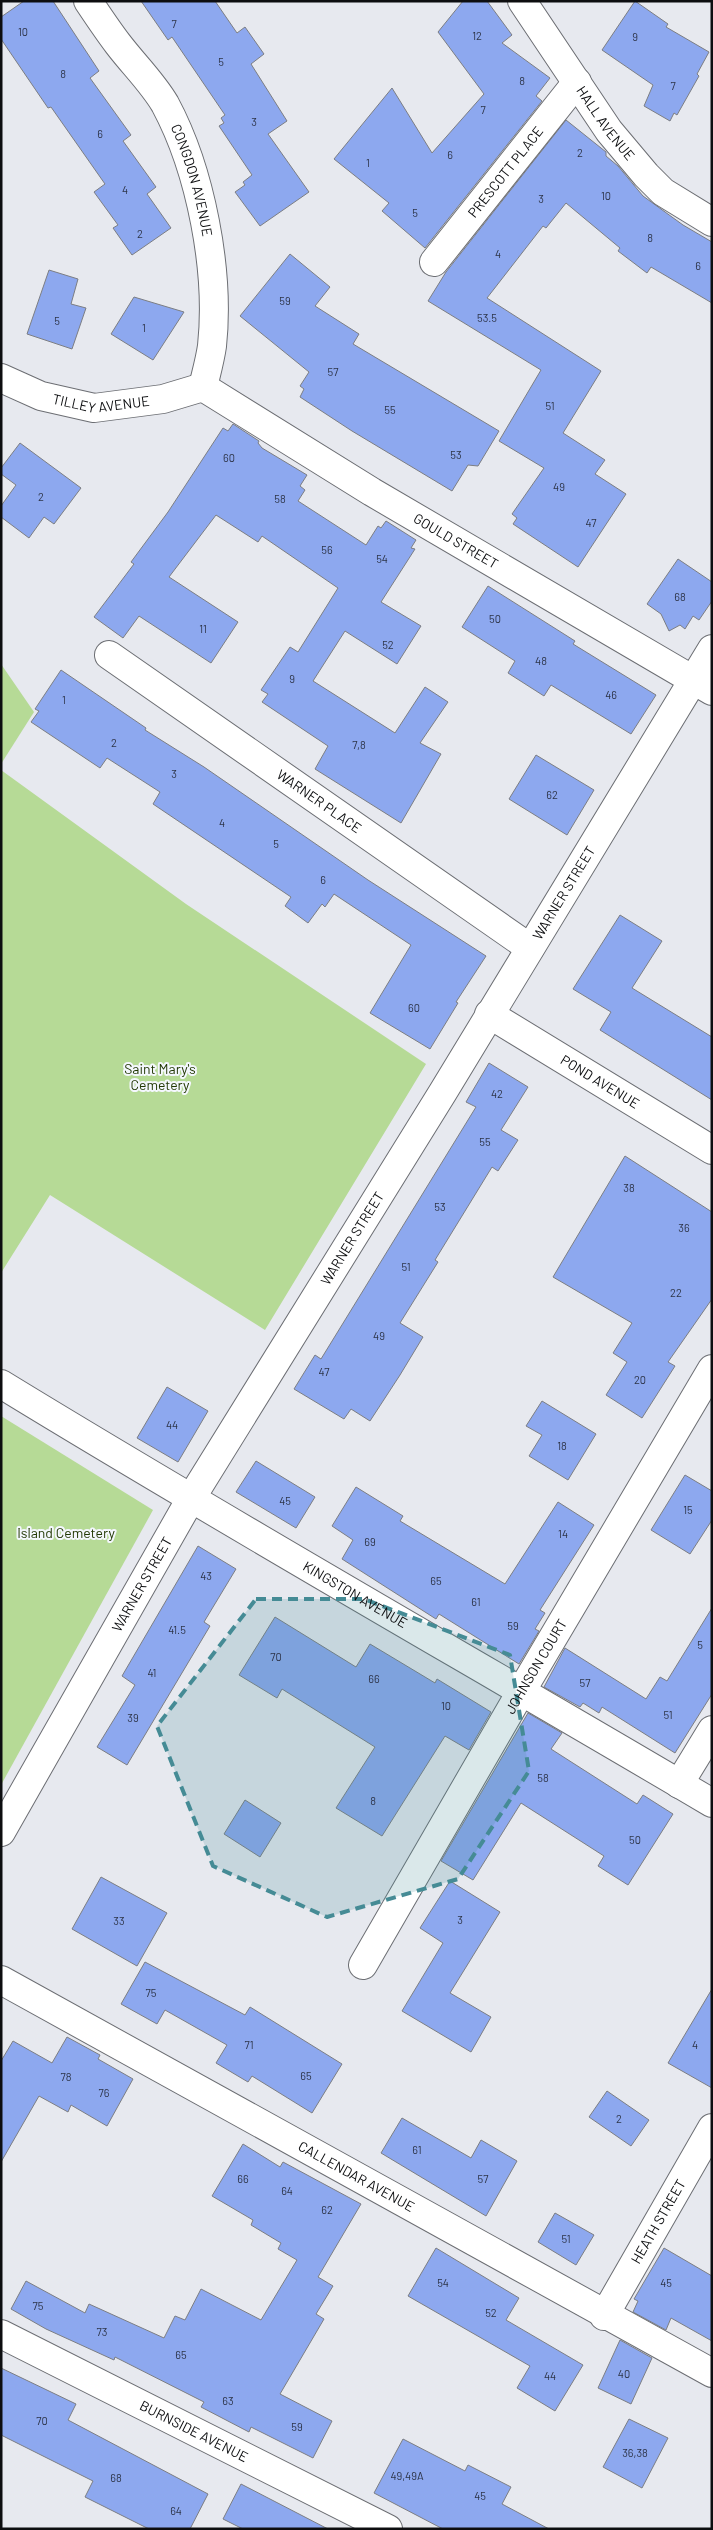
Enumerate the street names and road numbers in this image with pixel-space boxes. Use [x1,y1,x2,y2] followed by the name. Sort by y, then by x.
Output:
[573,82,639,163] street label: HALL AVENUE
[168,121,216,238] street label: CONGDON AVENUE
[464,123,546,221] street label: PRESCOTT PLACE
[51,390,150,416] street label: TILLEY AVENUE
[411,509,501,572] street label: GOULD STREET
[274,765,365,836] street label: WARNER PLACE
[529,843,598,943] street label: WARNER STREET
[558,1051,643,1112] street label: POND AVENUE
[317,1188,387,1288] street label: WARNER STREET
[108,1534,175,1635] street label: WARNER STREET
[300,1557,411,1631] street label: KINGSTON AVENUE
[501,1616,570,1717] street label: JOHNSON COURT
[295,2137,418,2215] street label: CALLENDAR AVENUE
[627,2176,689,2266] street label: HEATH STREET
[137,2396,251,2465] street label: BURNSIDE AVENUE

